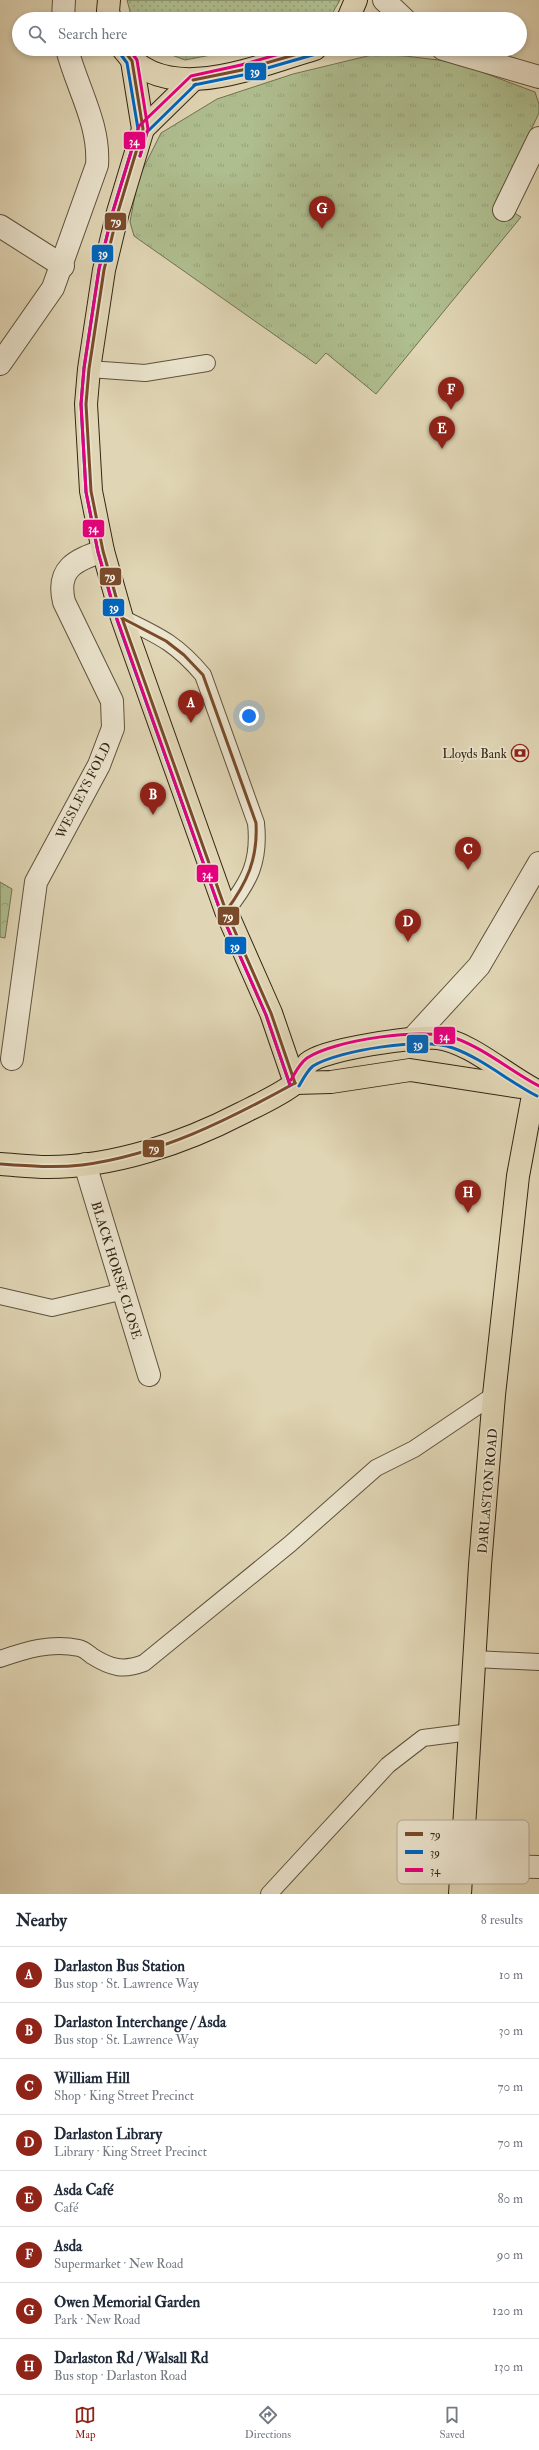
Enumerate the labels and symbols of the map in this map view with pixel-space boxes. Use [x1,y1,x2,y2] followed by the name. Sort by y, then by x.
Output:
[244,62,267,81] line badge: 39
[250,65,260,78] text: 39
[123,131,146,150] line badge: 34
[129,135,140,149] text: 34
[309,196,335,229] pin: G
[104,212,127,231] line badge: 79
[111,215,122,228] text: 79
[91,244,114,263] line badge: 39
[98,247,108,260] text: 39
[438,377,464,410] pin: F
[429,416,455,449] pin: E
[82,519,105,538] line badge: 34
[88,522,99,536] text: 34
[99,567,122,586] line badge: 79
[105,570,116,583] text: 79
[102,598,125,617] line badge: 39
[109,601,119,614] text: 39
[178,690,204,723] pin: A
[239,706,259,726] your location
[52,740,115,842] street label: WESLEYS FOLD
[510,743,530,763] bank icon: Lloyds Bank
[442,746,508,763] place label: Lloyds Bank
[140,782,166,815] pin: B
[455,837,481,870] pin: C
[196,864,219,883] line badge: 34
[202,868,213,882] text: 34
[217,906,240,926] line badge: 79
[395,909,421,942] pin: D
[223,910,234,923] text: 79
[224,936,247,955] line badge: 39
[230,940,240,953] text: 39
[433,1026,456,1045] line badge: 34
[439,1030,450,1044] text: 34
[406,1034,429,1054] line badge: 39
[413,1038,423,1051] text: 39
[142,1139,165,1158] line badge: 79
[149,1142,160,1155] text: 79
[455,1180,481,1213] pin: H
[87,1199,145,1341] street label: BLACK HORSE CLOSE
[475,1428,501,1554] street label: DARLASTON ROAD
[397,1820,529,1884] legend
[430,1828,441,1841] text: 79
[430,1846,440,1859] text: 39
[430,1864,441,1877] text: 34

